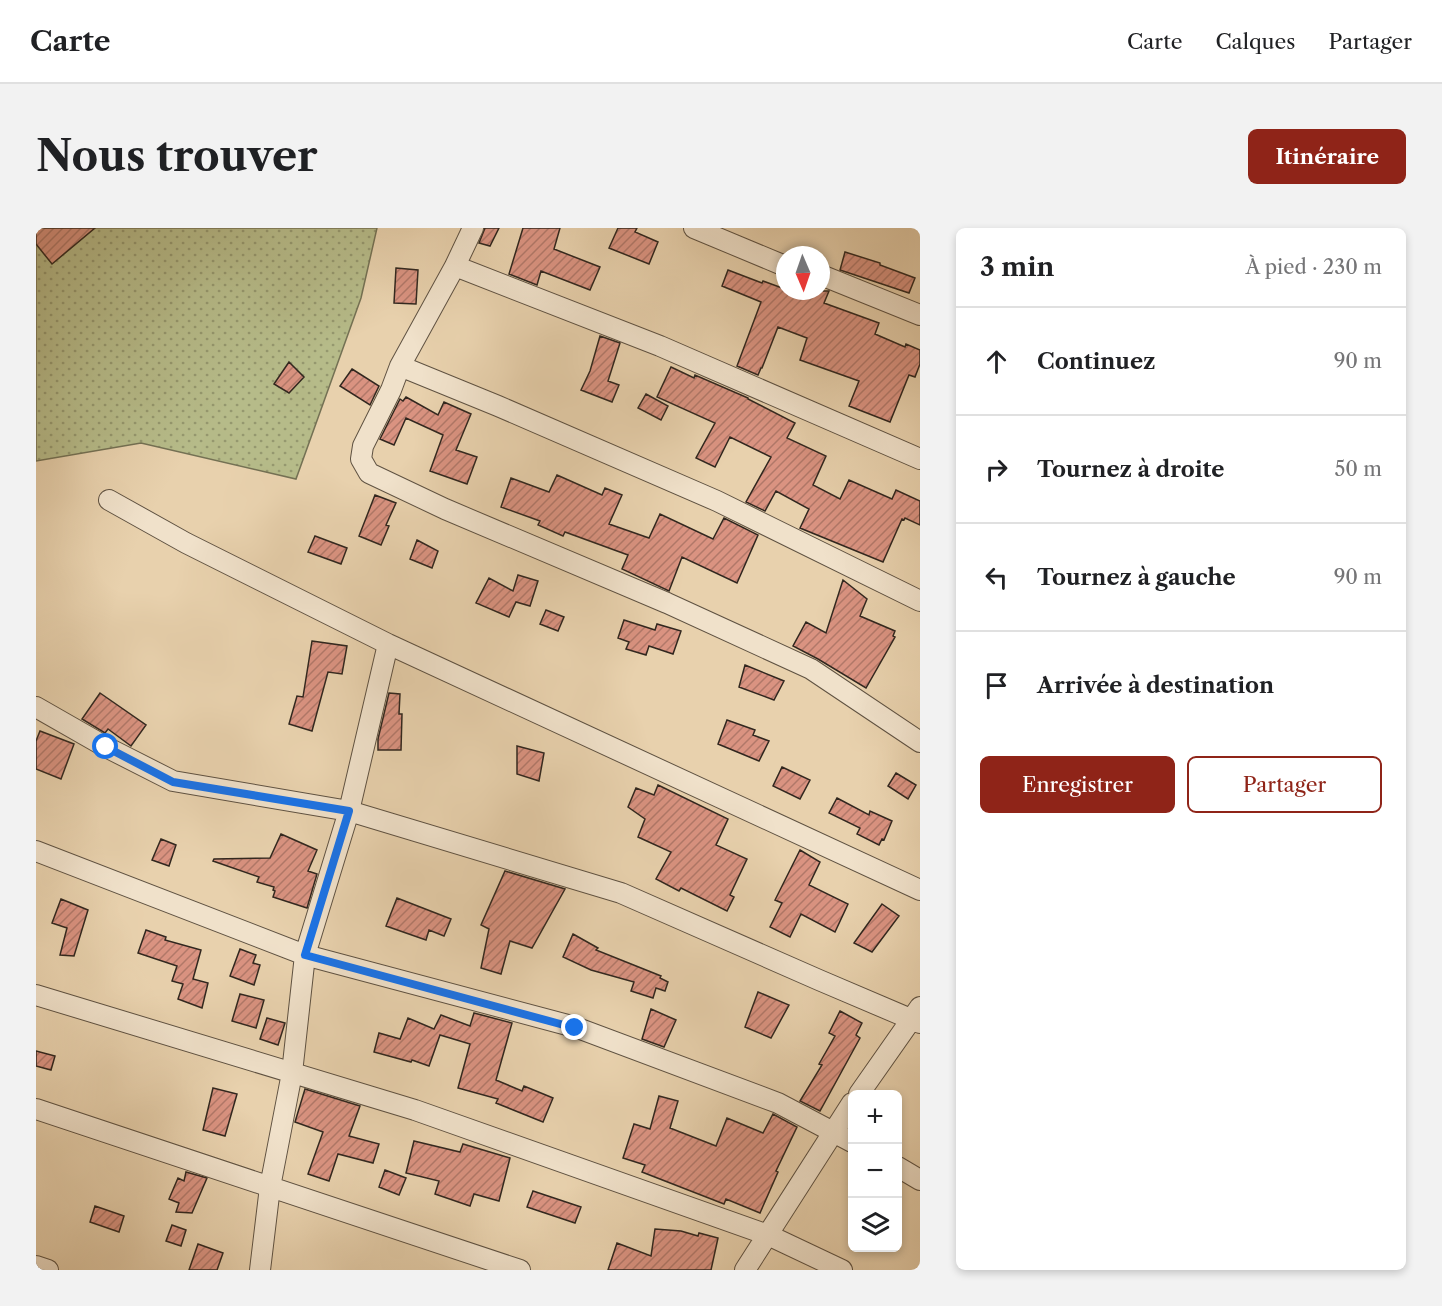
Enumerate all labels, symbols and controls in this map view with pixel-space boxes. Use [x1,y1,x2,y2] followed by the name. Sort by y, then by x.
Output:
[30,24,110,58] text: Carte
[1127,29,1182,54] text: Carte
[1215,29,1295,54] text: Calques
[1328,29,1412,54] text: Partager
[1248,129,1406,184] button: Itinéraire
[36,130,318,182] text: Nous trouver
[776,246,830,300] north arrow
[980,251,1054,283] text: 3 min
[1245,255,1382,279] text: À pied · 230 m
[980,345,1013,378] icon: ahead
[1037,348,1156,375] text: Continuez
[1334,349,1382,373] text: 90 m
[980,453,1013,486] icon: right
[1037,456,1224,483] text: Tournez à droite
[1335,457,1382,481] text: 50 m
[980,561,1013,594] icon: left
[1037,564,1236,591] text: Tournez à gauche
[1334,565,1382,589] text: 90 m
[980,669,1013,702] icon: arrive
[1037,672,1274,699] text: Arrivée à destination
[92,733,118,759] route start
[980,756,1175,813] button: Enregistrer
[1187,756,1382,813] button: Partager
[561,1014,587,1040] route end
[848,1090,902,1252] map controls
[848,1090,902,1144] button: +
[848,1144,902,1198] button: −
[848,1198,902,1252] button: layers

